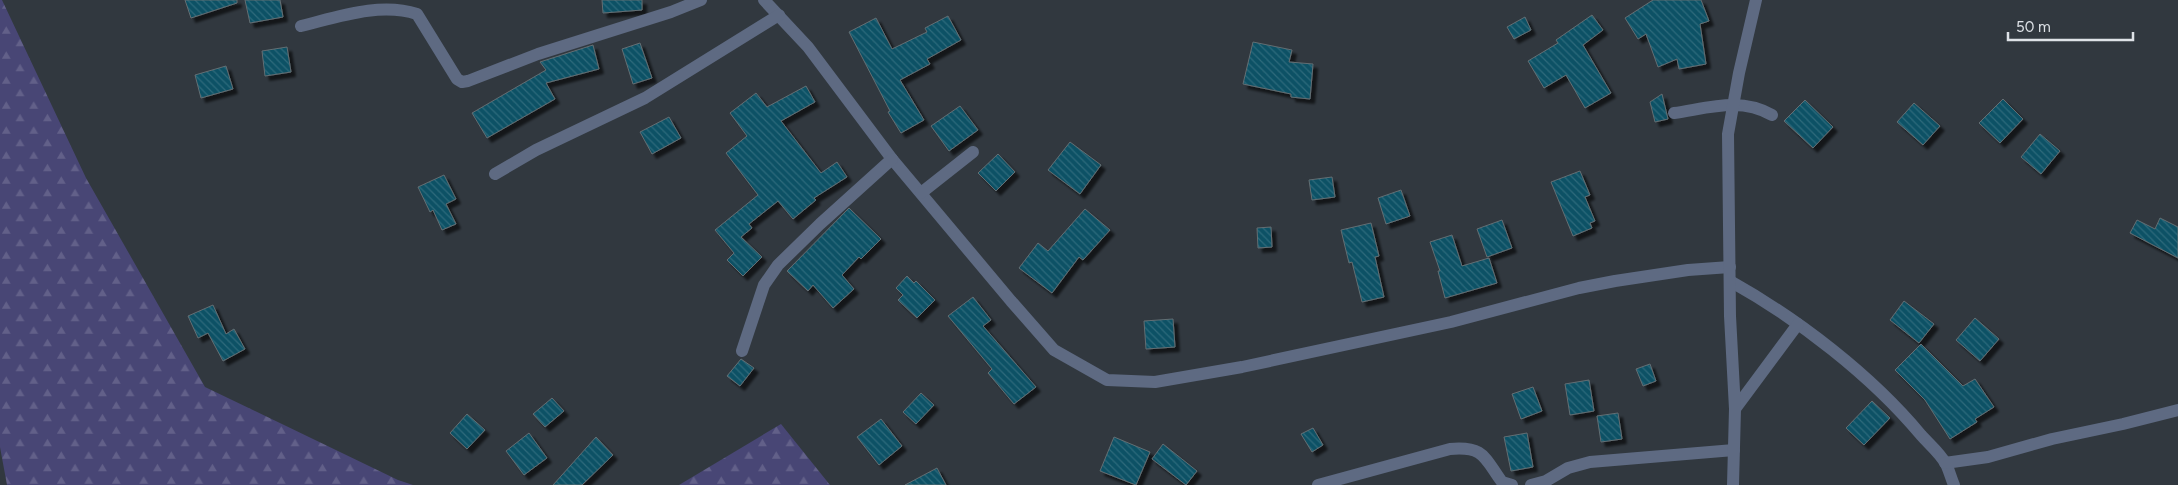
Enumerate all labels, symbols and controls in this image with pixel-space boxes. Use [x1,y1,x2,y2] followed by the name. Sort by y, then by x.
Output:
[2008,10,2133,42] scale bar
[2016,18,2051,36] text: 50 m

